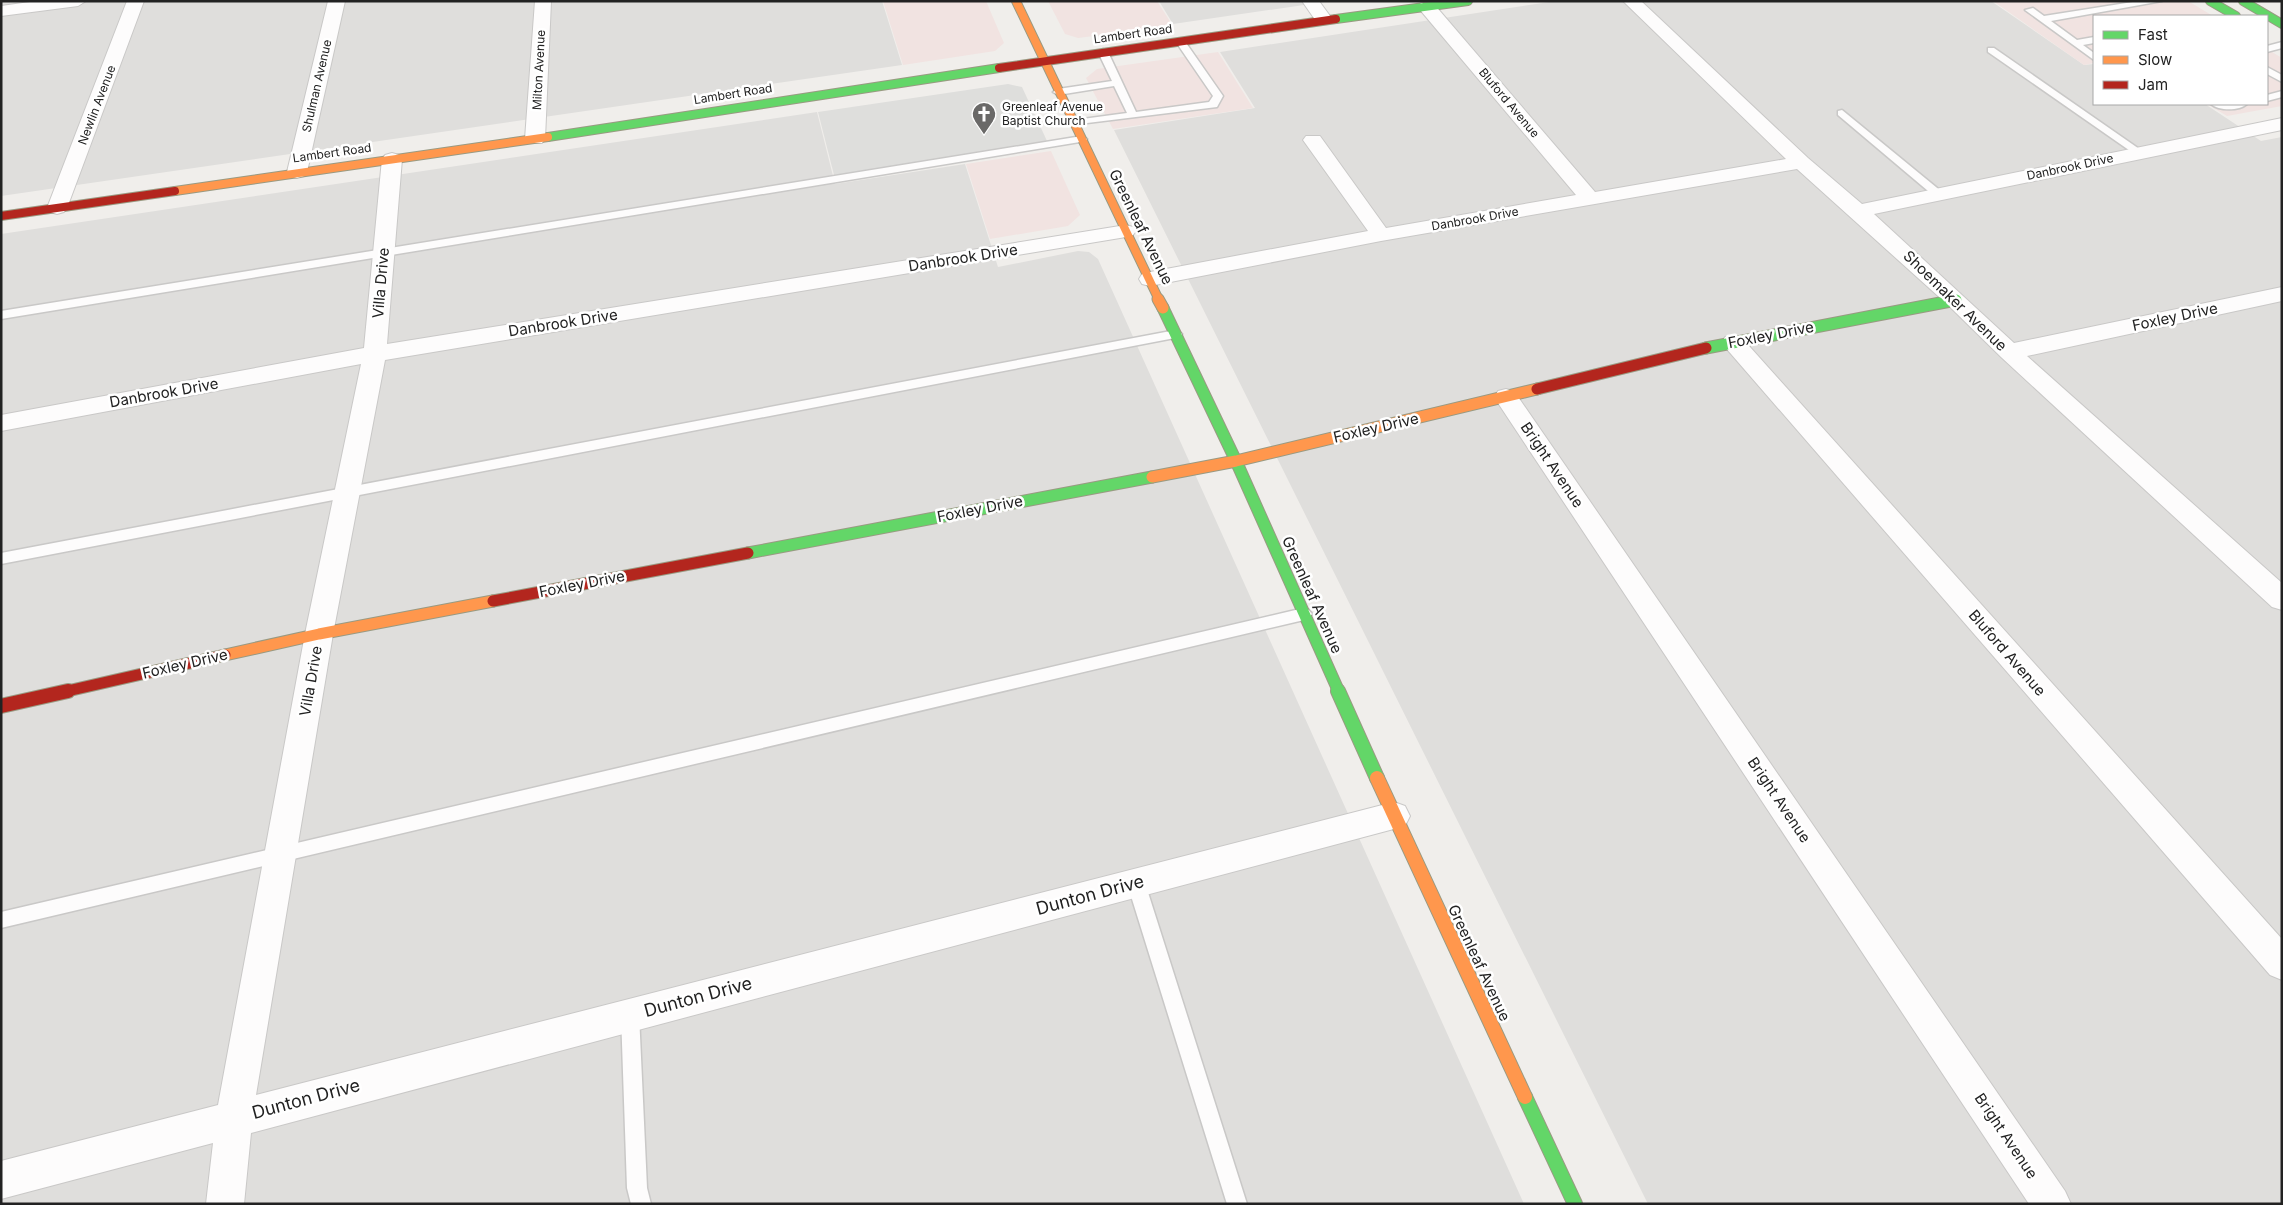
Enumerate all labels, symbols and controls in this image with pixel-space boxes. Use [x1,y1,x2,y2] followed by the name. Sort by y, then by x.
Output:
[2093,15,2268,105] legend
[1093,21,1173,46] street label: Lambert Road
[2138,25,2168,44] text: Fast
[529,29,548,111] street label: Milton Avenue
[299,38,334,134] street label: Shulman Avenue
[2138,50,2172,69] text: Slow
[74,63,119,147] street label: Newlin Avenue
[1476,65,1543,141] street label: Bluford Avenue
[2138,75,2168,94] text: Jam
[693,80,773,107] street label: Lambert Road
[1002,99,1103,128] place label: Greenleaf Avenue Baptist Church
[971,101,997,135] church icon: Greenleaf Avenue Baptist Church
[292,140,372,165] street label: Lambert Road
[2025,150,2115,183] street label: Danbrook Drive
[1105,166,1178,288] street label: Greenleaf Avenue
[1430,203,1520,234] street label: Danbrook Drive
[907,239,1019,276] street label: Danbrook Drive
[1899,246,2011,355] street label: Shoemaker Avenue
[368,247,393,319] street label: Villa Drive
[2130,298,2219,335] street label: Foxley Drive
[507,304,619,341] street label: Danbrook Drive
[1726,317,1815,352] street label: Foxley Drive
[108,374,220,411] street label: Danbrook Drive
[1331,408,1420,447] street label: Foxley Drive
[1517,418,1588,511] street label: Bright Avenue
[935,491,1024,526] street label: Foxley Drive
[1278,533,1347,656] street label: Greenleaf Avenue
[537,566,626,601] street label: Foxley Drive
[1965,606,2050,700] street label: Bluford Avenue
[140,644,229,683] street label: Foxley Drive
[295,644,326,718] street label: Villa Drive
[1744,753,1815,846] street label: Bright Avenue
[1033,870,1146,919] street label: Dunton Drive
[1444,902,1515,1024] street label: Greenleaf Avenue
[641,972,754,1021] street label: Dunton Drive
[249,1074,362,1123] street label: Dunton Drive
[1971,1089,2042,1182] street label: Bright Avenue

